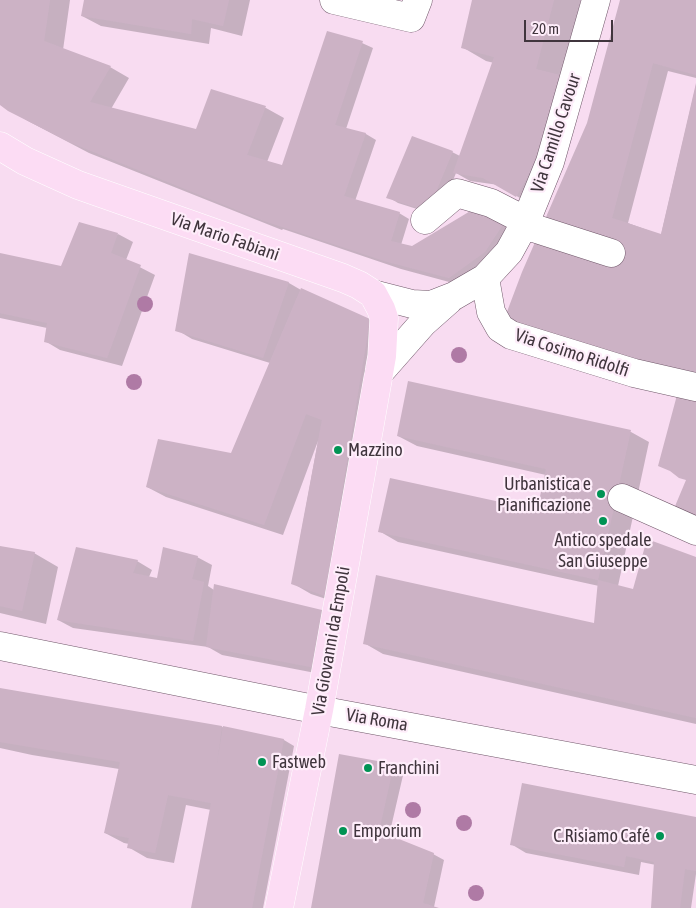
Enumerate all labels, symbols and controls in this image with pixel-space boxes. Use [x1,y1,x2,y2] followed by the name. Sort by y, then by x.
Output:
[526,10,615,42] scale bar
[532,20,559,37] text: 20 m
[527,71,585,195] street label: Via Camillo Cavour
[168,208,282,266] street label: Via Mario Fabiani
[512,324,632,382] street label: Via Cosimo Ridolfi
[348,439,403,461] place label: Mazzino
[332,444,344,456] marker: Mazzino
[497,473,591,516] place label: Urbanistica e Pianificazione
[595,488,607,500] marker: Urbanistica e Pianificazione
[597,515,609,527] marker: Antico spedale San Giuseppe
[554,529,652,572] place label: Antico spedale San Giuseppe
[307,565,355,717] street label: Via Giovanni da Empoli
[344,704,410,736] street label: Via Roma
[272,751,326,773] place label: Fastweb
[256,756,268,768] marker: Fastweb
[378,757,439,779] place label: Franchini
[362,762,374,774] marker: Franchini
[353,820,422,842] place label: Emporium
[337,825,349,837] marker: Emporium
[553,825,650,847] place label: C.Risiamo Café
[654,830,666,842] marker: C.Risiamo Café

